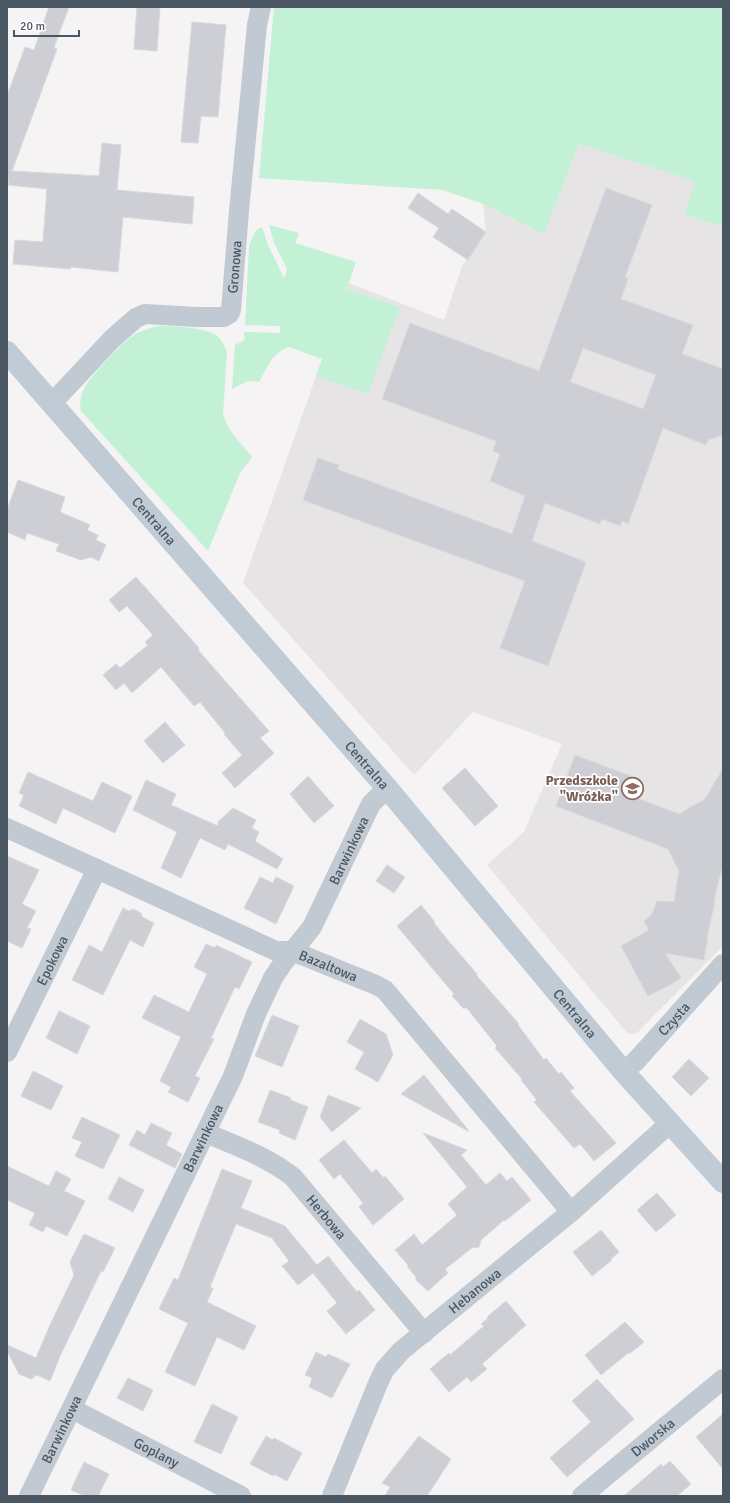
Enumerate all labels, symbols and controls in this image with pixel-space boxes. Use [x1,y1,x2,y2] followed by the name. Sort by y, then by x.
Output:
[14,12,79,38] scale bar
[20,19,45,34] text: 20 m
[224,240,245,294] street label: Gronowa
[128,493,180,549] street label: Centralna
[341,737,393,793] street label: Centralna
[546,772,618,805] place label: Przedszkole "Wróżka"
[620,775,646,801] school or university icon: Przedszkole "Wróżka"
[325,814,372,887] street label: Barwinkowa
[33,933,71,988] street label: Epokowa
[296,946,360,985] street label: Bazaltowa
[550,985,600,1042] street label: Centralna
[654,999,693,1039] street label: Czysta
[179,1101,227,1175] street label: Barwinkowa
[303,1191,350,1243] street label: Herbowa
[445,1264,504,1317] street label: Hebanowa
[38,1393,85,1466] street label: Barwinkowa
[627,1414,678,1460] street label: Dworska
[131,1434,183,1471] street label: Goplany

